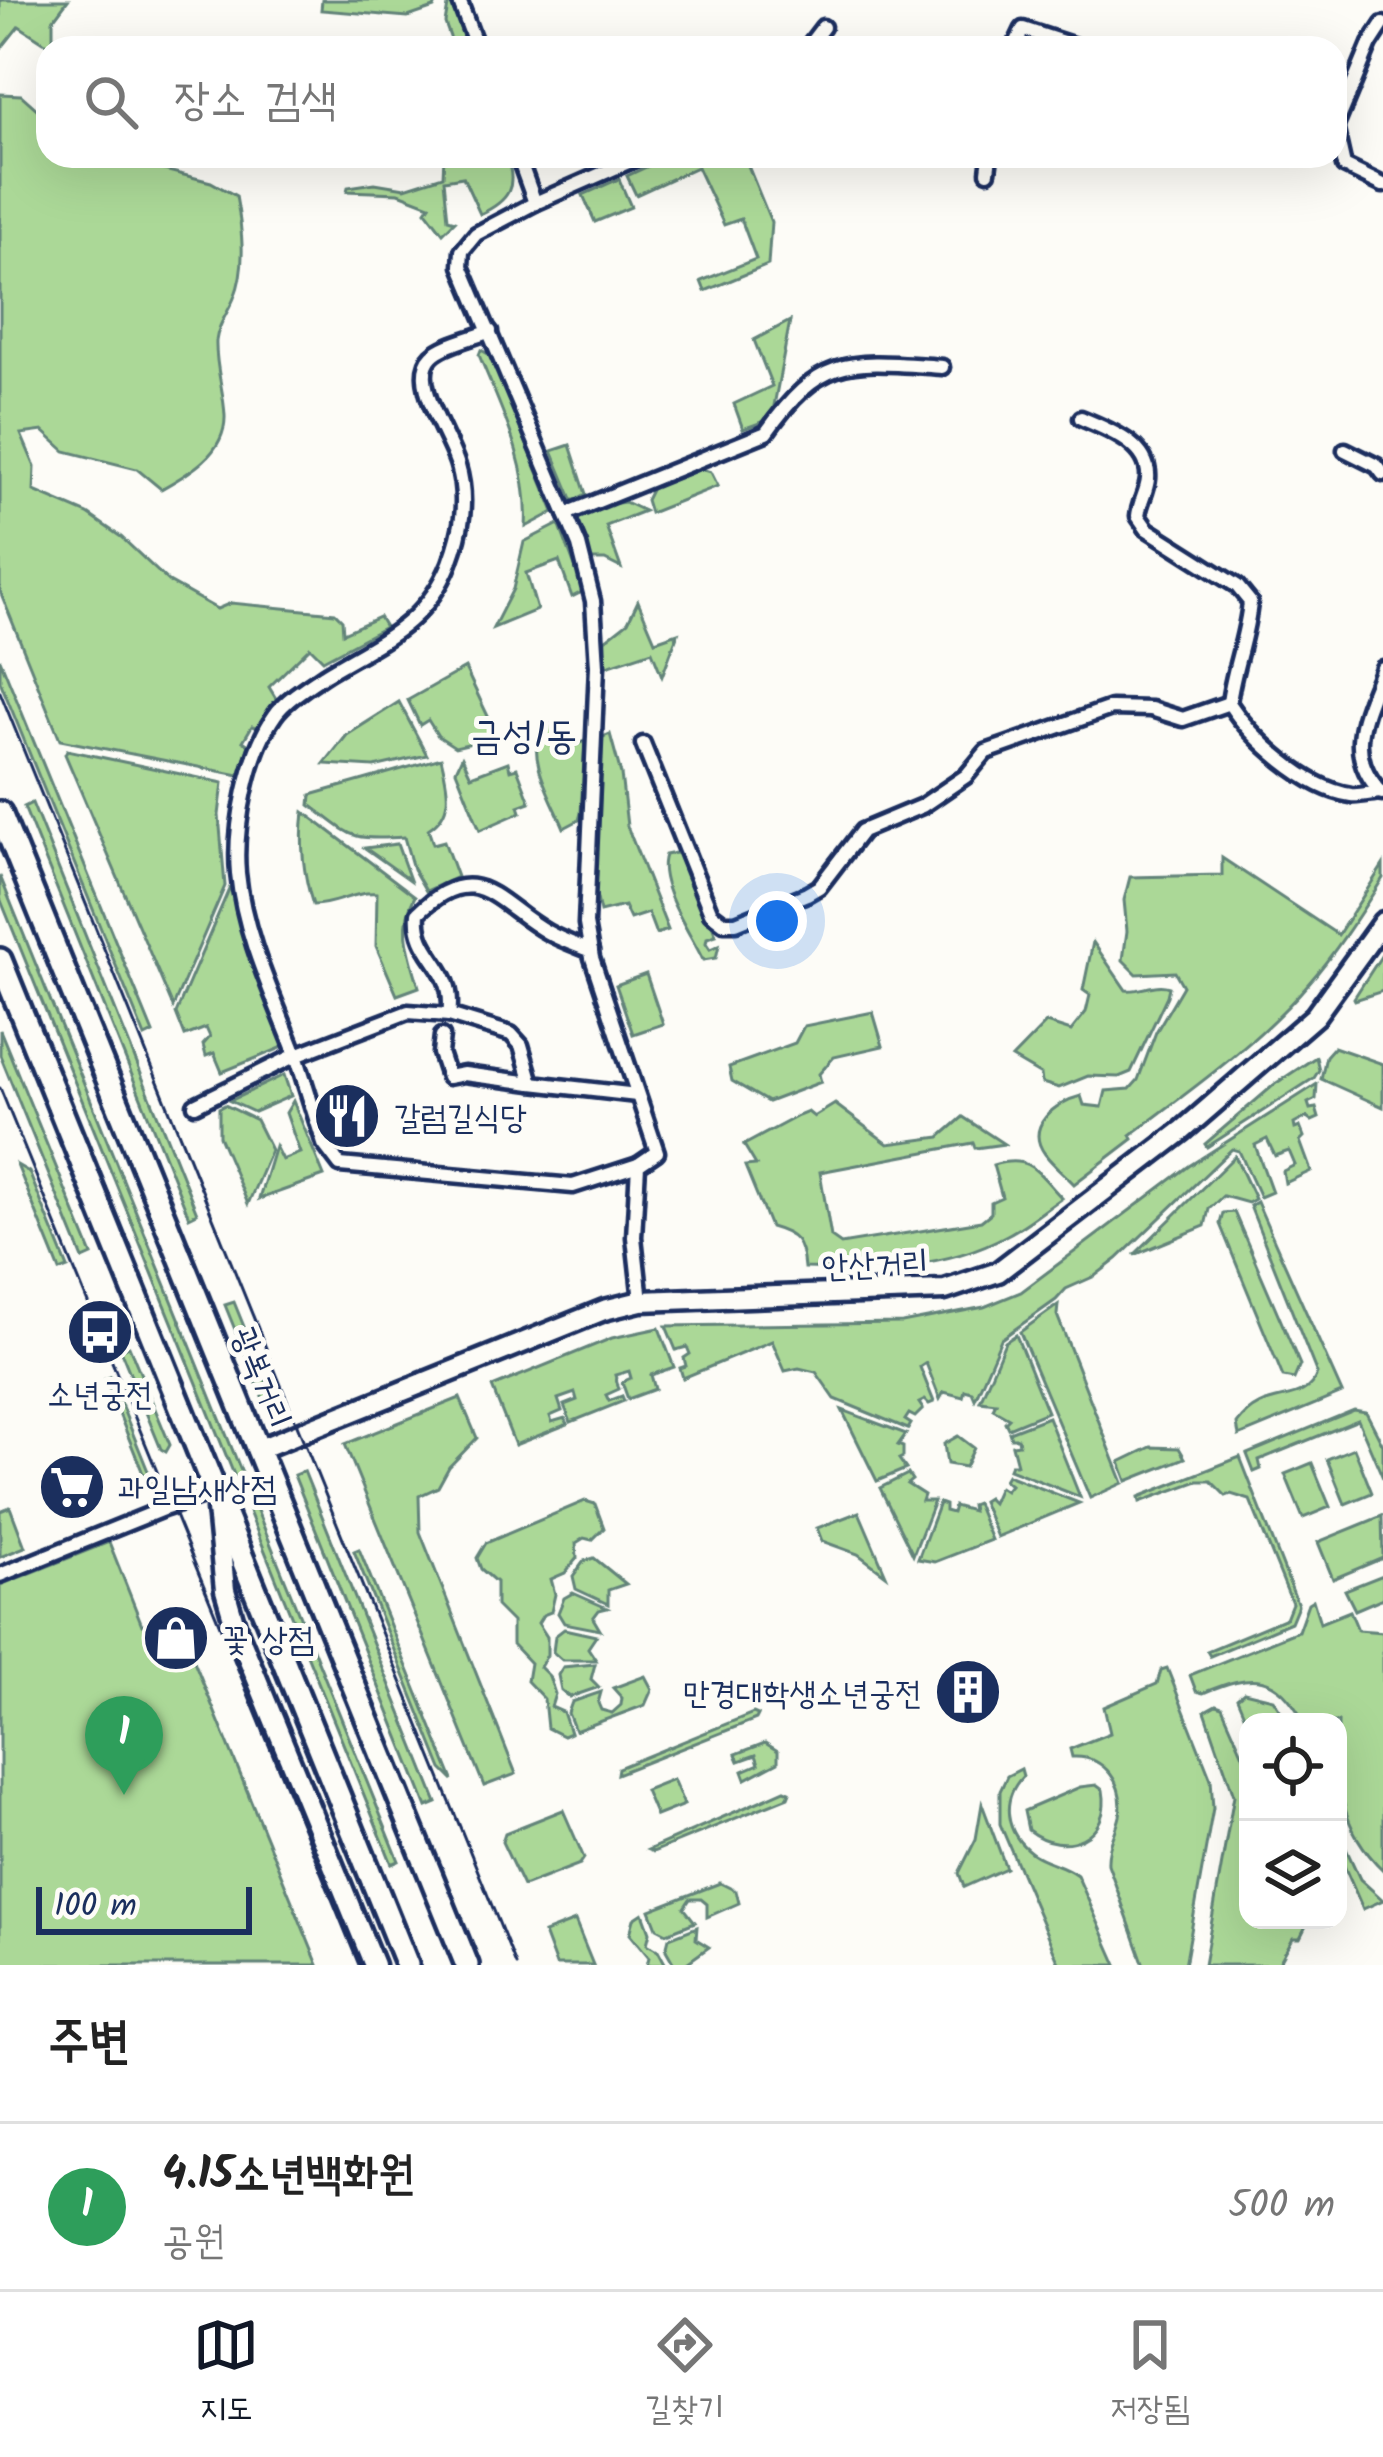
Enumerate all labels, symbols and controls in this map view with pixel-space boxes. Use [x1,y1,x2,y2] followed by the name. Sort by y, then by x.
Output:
[36,36,1347,168] search box
[174,66,337,138] text: 장소 검색
[78,69,144,135] icon: search
[471,707,577,769] district label: 금성1동
[747,891,807,951] your location
[312,1081,382,1151] restaurant icon: 갈럼길식당
[394,1093,527,1146] place label: 갈럼길식당
[821,1237,930,1296] street label: 안산거리
[65,1297,135,1367] bus stop icon: 소년궁전
[215,1319,304,1437] street label: 광복거리
[47,1370,153,1423] place label: 소년궁전
[37,1452,107,1522] supermarket icon: 과일남새상점
[118,1464,277,1517] place label: 과일남새상점
[141,1603,211,1673] shop icon: 꽃 상점
[222,1615,315,1668] place label: 꽃 상점
[933,1657,1003,1727] building icon: 만경대학생소년궁전
[683,1669,922,1722] place label: 만경대학생소년궁전
[85,1696,163,1795] pin: 1
[1239,1713,1347,1929] map controls
[1239,1713,1347,1821] button: locate
[1239,1821,1347,1929] button: layers
[36,1881,252,1934] scale bar
[54,1881,137,1934] text: 100 m
[48,2003,130,2084] text: 주변
[162,2140,415,2212] text: 4.15소년백화원
[81,2176,93,2238] text: 1
[1228,2176,1335,2238] text: 500 m
[162,2212,225,2274] text: 공원
[193,2312,259,2437] tab: 지도
[645,2312,724,2437] tab: 길찾기
[1110,2312,1190,2437] tab: 저장됨

